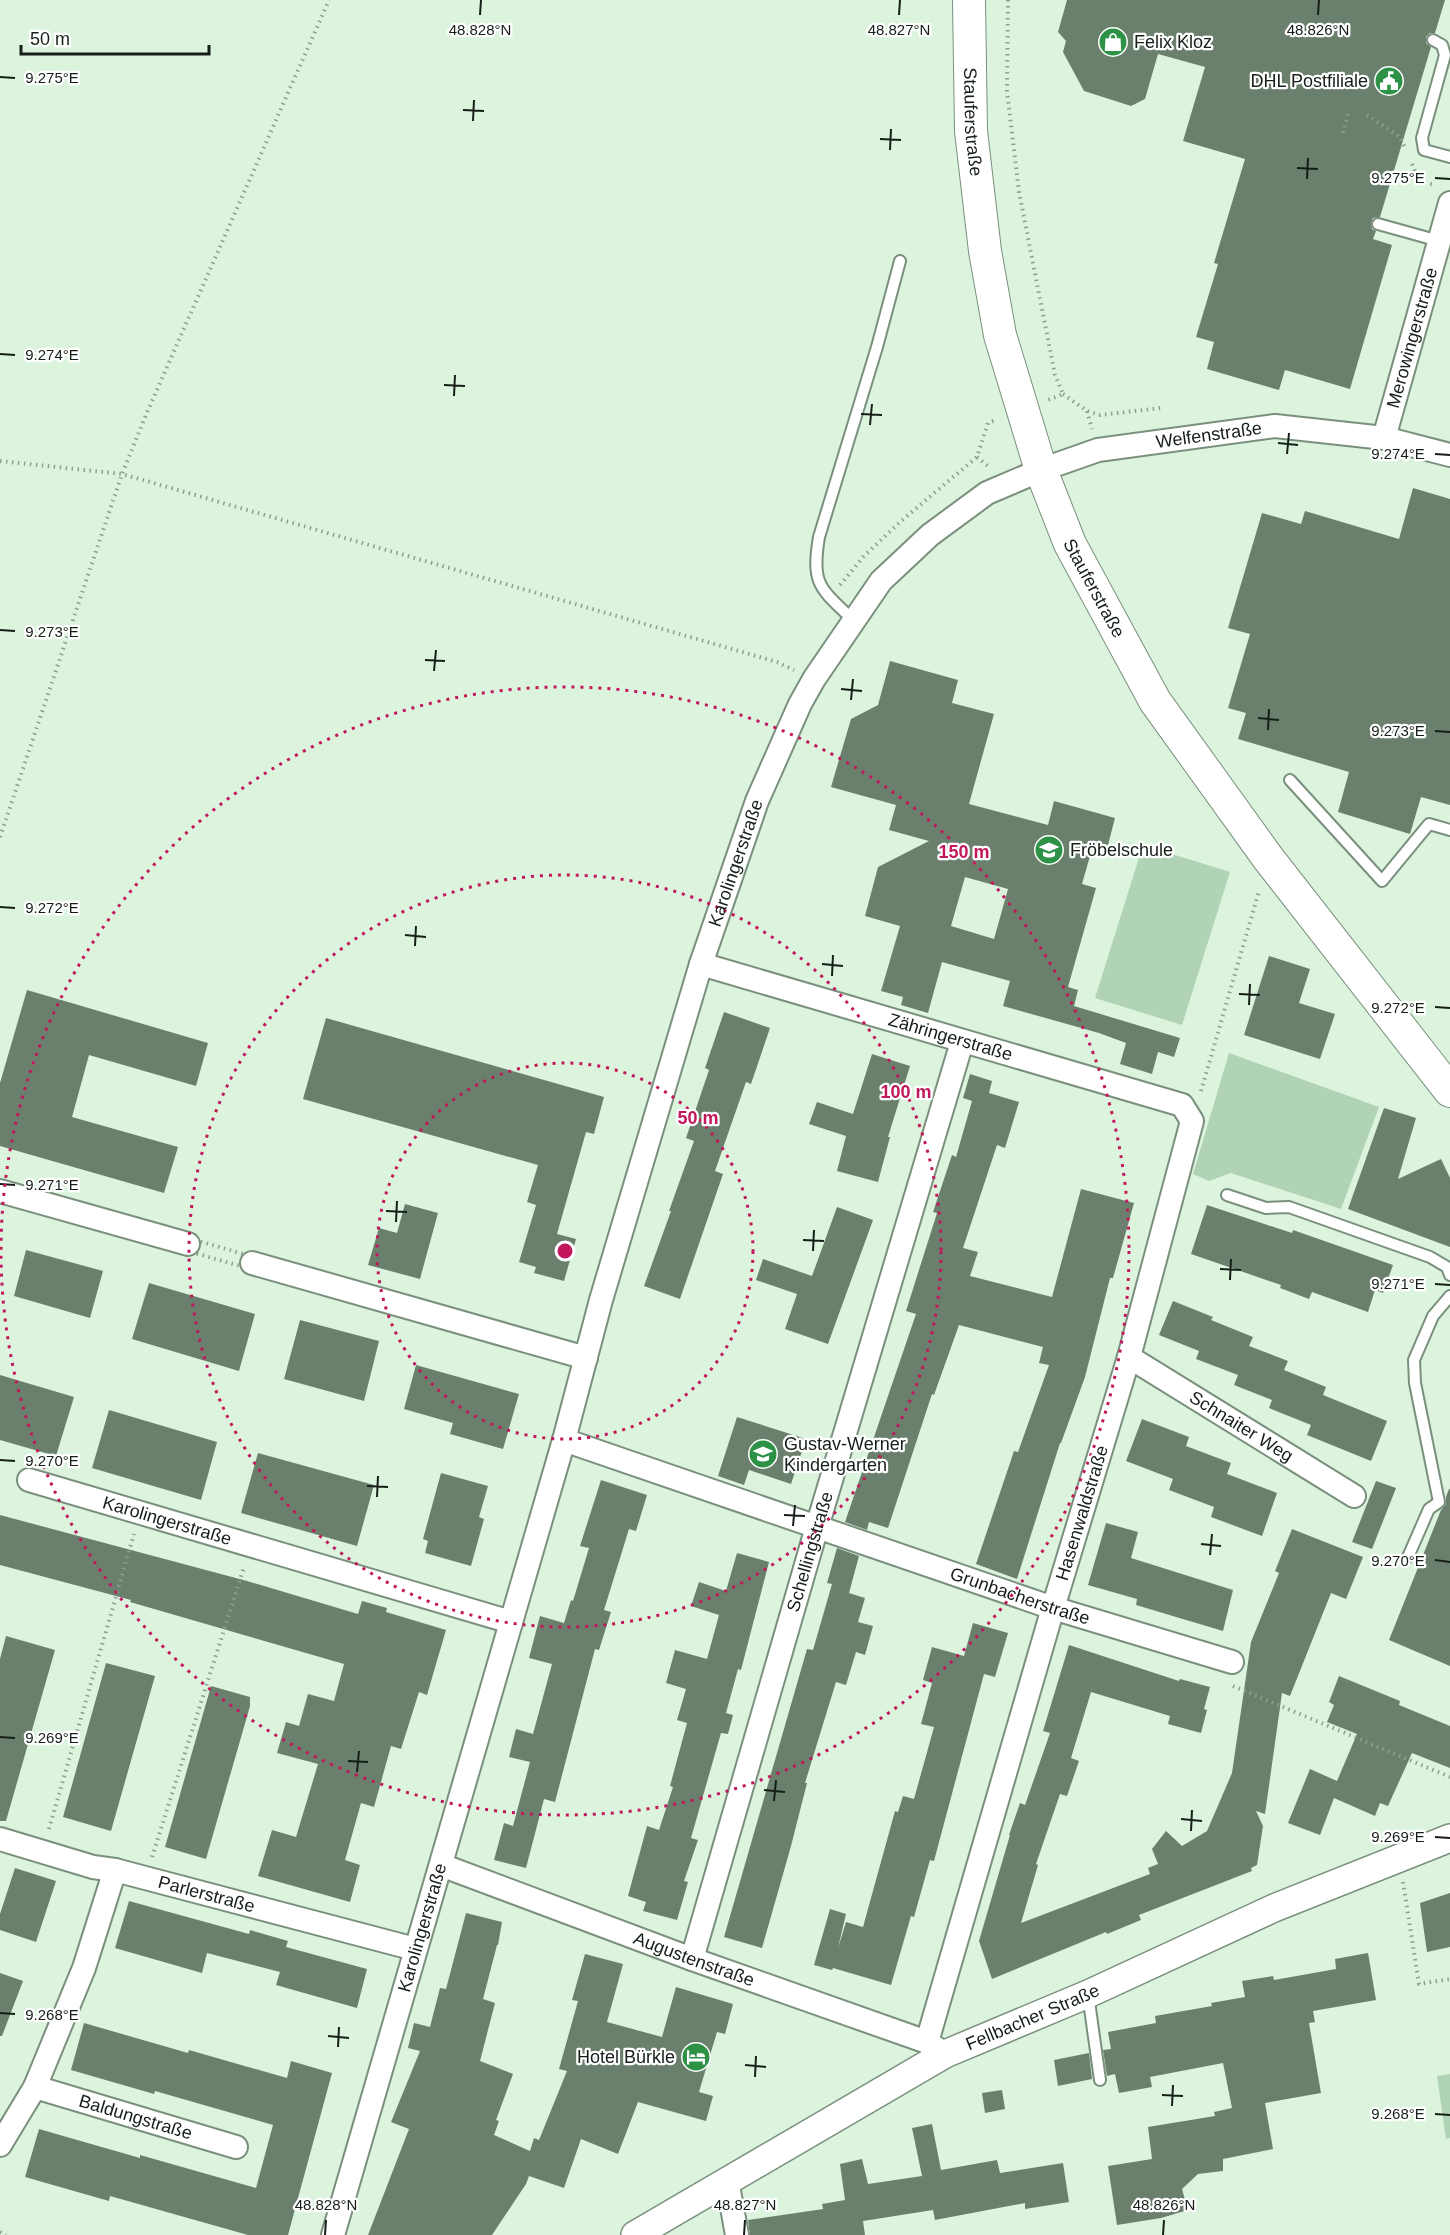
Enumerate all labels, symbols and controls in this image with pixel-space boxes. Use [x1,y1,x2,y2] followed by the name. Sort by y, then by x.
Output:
[21,18,208,56] scale bar
[449,21,511,38] text: 48.828°N
[868,21,930,38] text: 48.827°N
[1287,21,1349,38] text: 48.826°N
[1097,26,1129,58] shop icon: Felix Kloz
[30,29,70,49] text: 50 m
[1134,32,1212,52] place label: Felix Kloz
[1373,65,1405,97] public building icon: DHL Postfiliale
[960,67,986,177] street label: Stauferstraße
[25,69,79,86] text: 9.275°E
[1251,71,1368,91] place label: DHL Postfiliale
[1371,169,1425,186] text: 9.275°E
[1383,265,1441,410] street label: Merowingerstraße
[25,346,79,363] text: 9.274°E
[1155,418,1263,452] street label: Welfenstraße
[1371,445,1425,462] text: 9.274°E
[1059,535,1129,641] street label: Stauferstraße
[25,623,79,640] text: 9.273°E
[1371,722,1425,739] text: 9.273°E
[705,797,767,929] street label: Karolingerstraße
[1033,834,1065,866] school or university icon: Fröbelschule
[1070,840,1173,860] place label: Fröbelschule
[938,842,990,862] text: 150 m
[25,899,79,916] text: 9.272°E
[1371,999,1425,1016] text: 9.272°E
[886,1010,1015,1065] street label: Zähringerstraße
[880,1082,932,1102] text: 100 m
[677,1108,719,1128] text: 50 m
[25,1176,79,1193] text: 9.271°E
[555,1241,575,1261] centre of rings
[1371,1275,1425,1292] text: 9.271°E
[1186,1387,1297,1466] street label: Schnaiter Weg
[784,1434,906,1475] place label: Gustav-Werner Kindergarten
[747,1438,779,1470] school or university icon: Gustav-Werner Kindergarten
[1052,1443,1112,1583] street label: Hasenwaldstraße
[25,1452,79,1469] text: 9.270°E
[783,1489,837,1614] street label: Schellingstraße
[100,1492,234,1549] street label: Karolingerstraße
[1371,1552,1425,1569] text: 9.270°E
[947,1563,1092,1629] street label: Grunbacherstraße
[25,1729,79,1746] text: 9.269°E
[1371,1828,1425,1845] text: 9.269°E
[394,1861,450,1994] street label: Karolingerstraße
[156,1872,257,1916] street label: Parlerstraße
[631,1928,757,1990] street label: Augustenstraße
[963,1980,1103,2054] street label: Fellbacher Straße
[25,2006,79,2023] text: 9.268°E
[680,2041,712,2073] hotel icon: Hotel Bürkle
[577,2047,675,2067] place label: Hotel Bürkle
[77,2091,195,2143] street label: Baldungstraße
[1371,2105,1425,2122] text: 9.268°E
[295,2196,357,2213] text: 48.828°N
[714,2196,776,2213] text: 48.827°N
[1133,2196,1195,2213] text: 48.826°N

